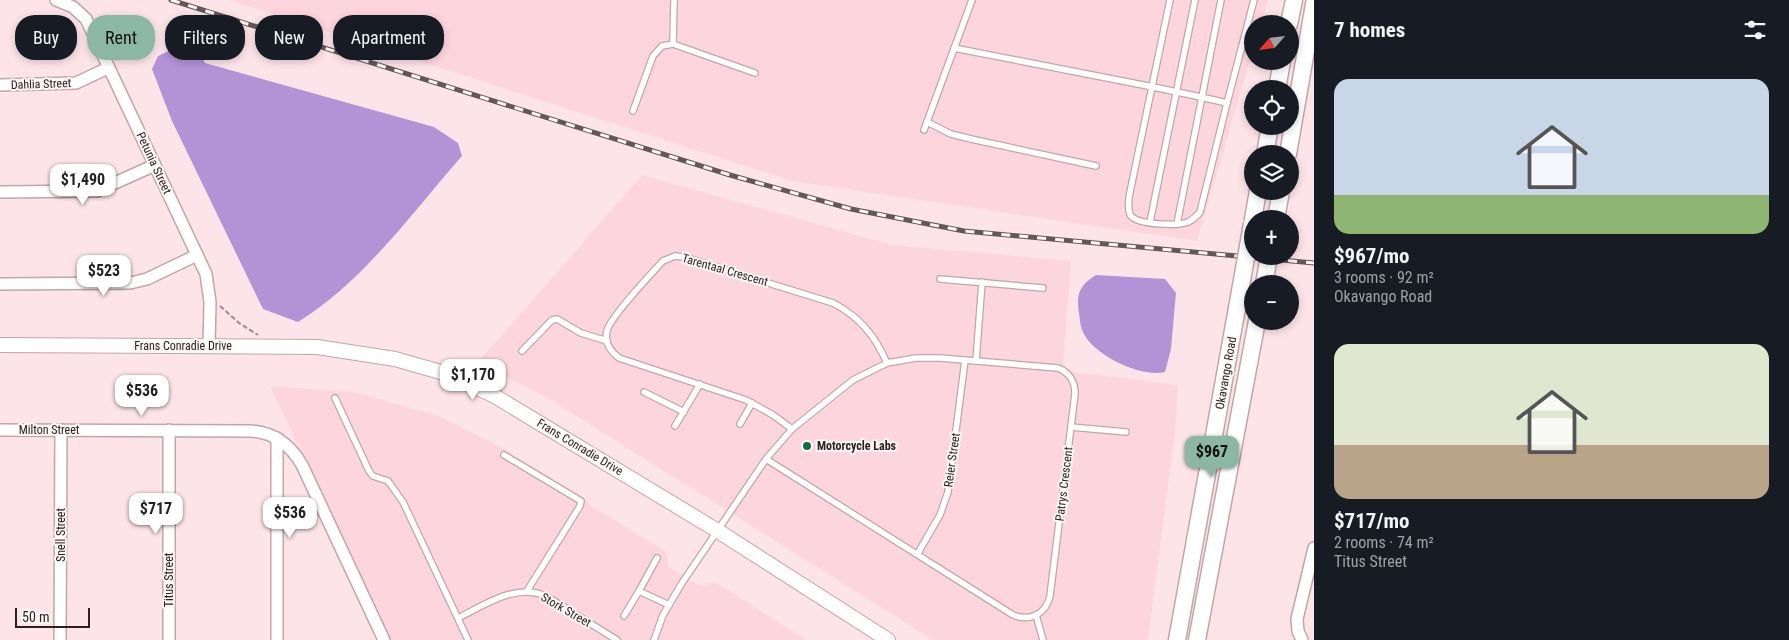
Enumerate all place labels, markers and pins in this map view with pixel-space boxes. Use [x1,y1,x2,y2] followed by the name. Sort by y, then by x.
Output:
[42,164,124,206] pin: $1,490
[74,254,134,297] pin: $523
[432,358,514,401] pin: $1,170
[112,374,172,417] pin: $536
[1182,436,1242,478] pin: $967
[817,439,897,453] place label: Motorcycle Labs
[801,440,813,452] marker: Motorcycle Labs
[126,492,186,535] pin: $717
[260,496,320,539] pin: $536

